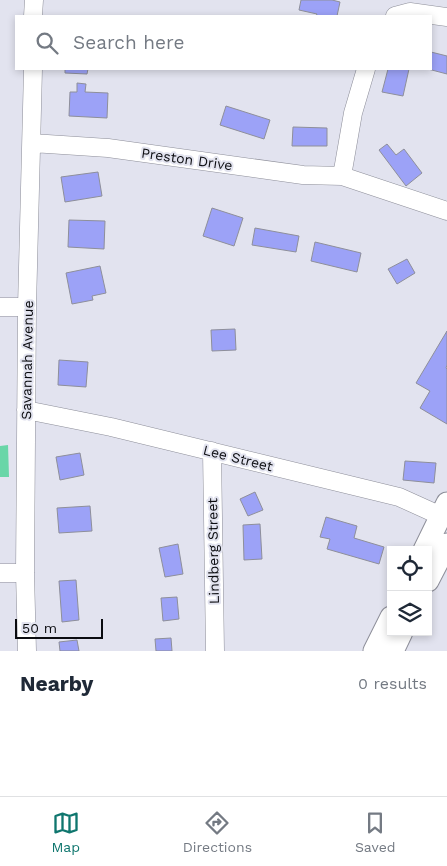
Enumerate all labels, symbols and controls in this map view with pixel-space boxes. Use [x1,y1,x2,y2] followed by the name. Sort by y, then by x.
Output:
[15,15,432,70] search box
[33,29,61,57] icon: search
[73,31,184,54] text: Search here
[140,145,234,173] street label: Preston Drive
[18,300,36,420] street label: Savannah Avenue
[202,442,275,474] street label: Lee Street
[204,498,222,604] street label: Lindberg Street
[387,546,432,636] map controls
[387,546,432,591] button: locate
[387,591,432,636] button: layers
[15,616,102,639] scale bar
[22,620,57,636] text: 50 m
[20,671,93,696] text: Nearby
[358,674,427,693] text: 0 results
[51,809,80,855] tab: Map
[183,809,252,855] tab: Directions
[355,809,396,855] tab: Saved

